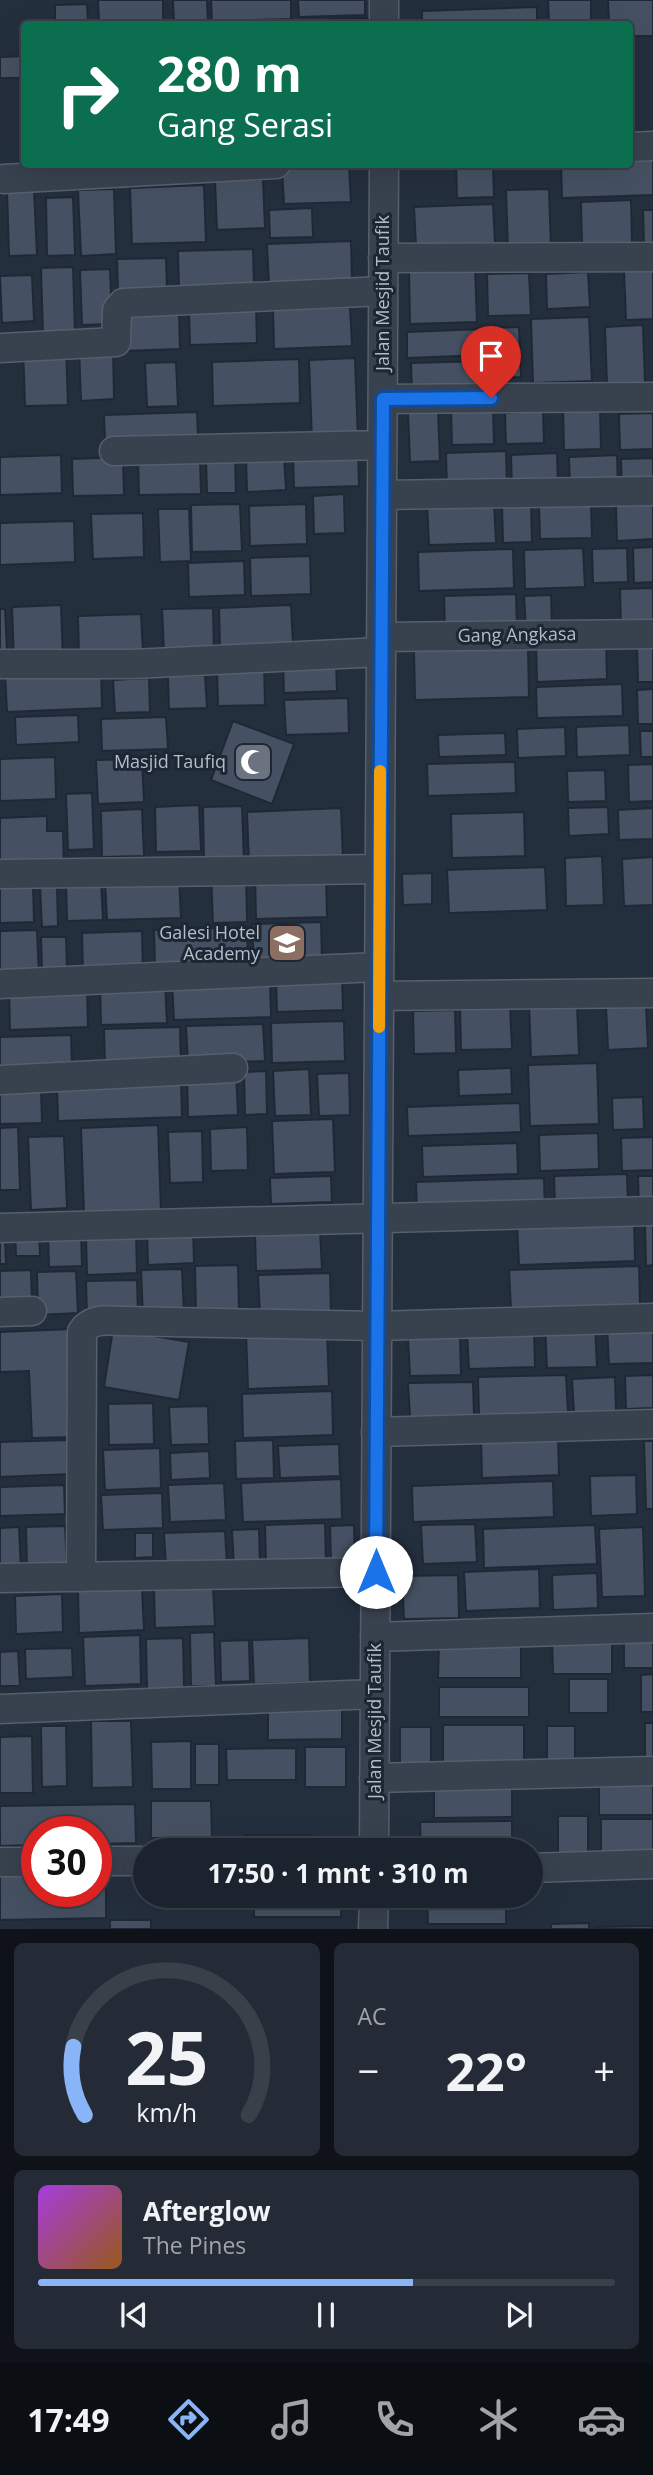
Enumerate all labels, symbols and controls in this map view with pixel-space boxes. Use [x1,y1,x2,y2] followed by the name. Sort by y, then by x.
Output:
[157,40,302,106] text: 280 m
[42,49,133,140] icon: right
[157,103,333,146] text: Gang Serasi
[370,215,394,373] street label: Jalan Mesjid Taufik
[461,326,521,398] pin
[472,337,510,375] icon: arrive
[457,621,577,647] street label: Gang Angkasa
[232,741,274,783] mosque icon: Masjid Taufiq
[114,749,226,773] place label: Masjid Taufiq
[159,920,261,965] place label: Galesi Hotel Academy
[266,922,308,964] school or university icon: Galesi Hotel Academy
[339,1535,413,1609] position arrow
[362,1643,386,1801] street label: Jalan Mesjid Taufik
[21,1816,112,1907] speed limit sign: 30
[207,1855,469,1891] text: 17:50 · 1 mnt · 310 m
[358,2000,387,2032] text: AC
[125,2008,208,2107] text: 25
[445,2035,527,2106] text: 22°
[358,2044,379,2096] text: −
[593,2044,615,2096] text: +
[136,2095,197,2129] text: km/h
[143,2193,270,2229] text: Afterglow
[143,2229,246,2261] text: The Pines
[115,2296,153,2334] icon: previous
[307,2296,345,2334] icon: pause
[500,2296,538,2334] icon: next
[164,2395,213,2444] icon: directions
[267,2395,316,2444] icon: music
[370,2395,419,2444] icon: phone
[474,2395,523,2444] icon: climate
[577,2395,626,2444] icon: car
[27,2398,109,2441] text: 17:49

